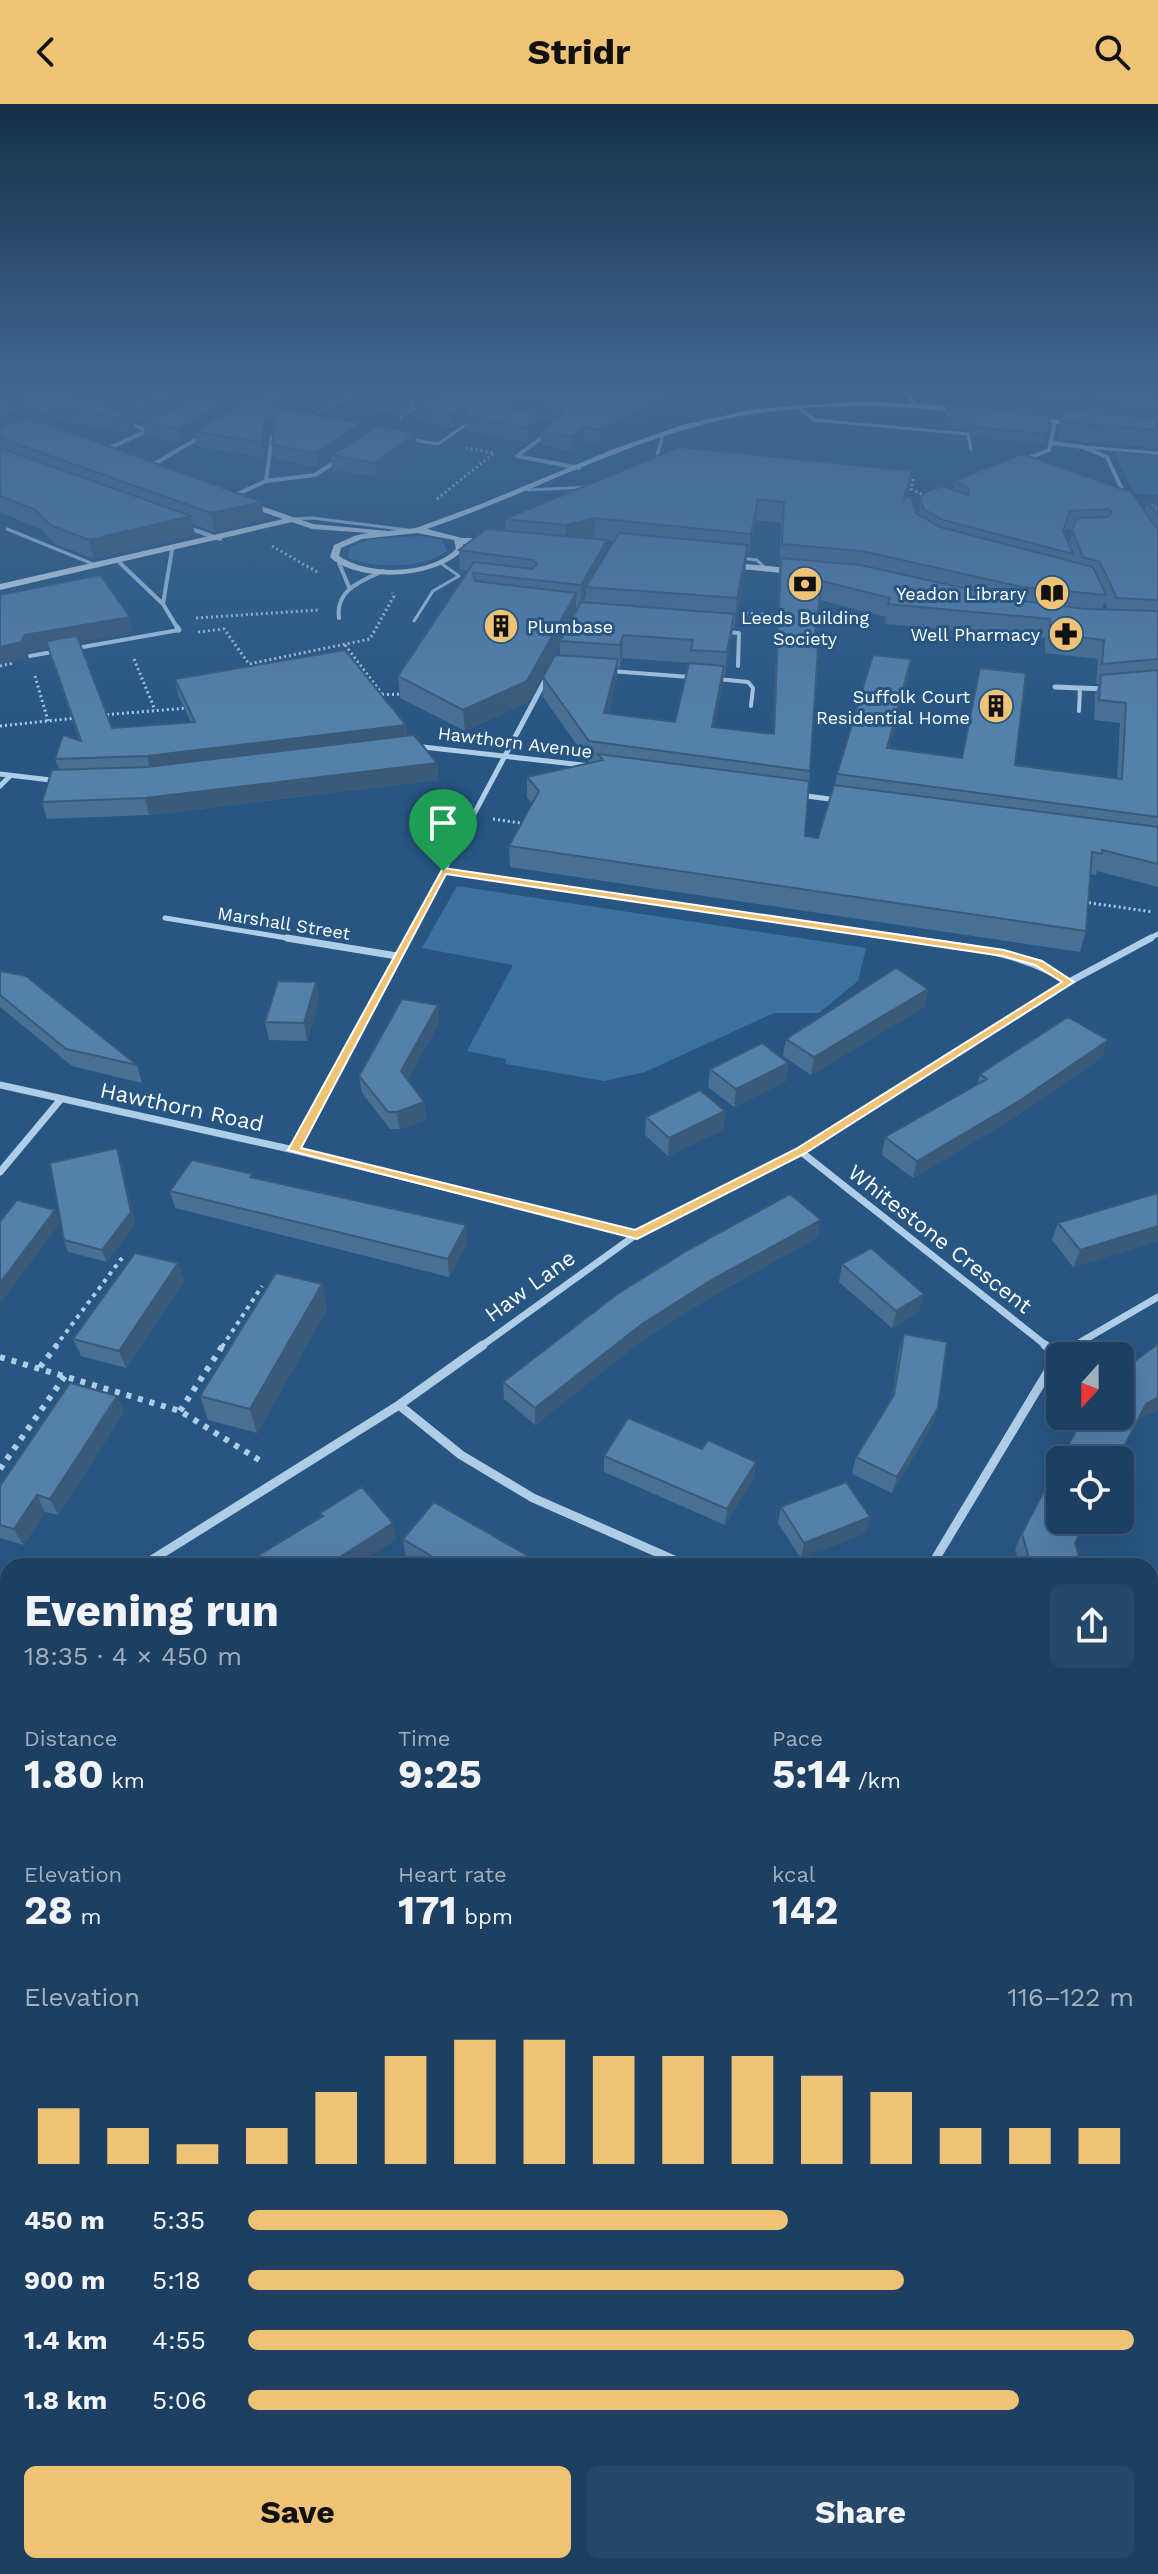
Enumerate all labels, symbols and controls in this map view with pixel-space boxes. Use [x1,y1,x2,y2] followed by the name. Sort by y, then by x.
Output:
[24,30,68,74] icon: back
[1090,30,1134,74] icon: search
[528,31,630,73] text: Stridr
[786,565,824,603] bank icon: Leeds Building Society
[1033,574,1071,612] library icon: Yeadon Library
[896,583,1027,604] place label: Yeadon Library
[482,607,520,645] building icon: Plumbase
[741,607,869,649] place label: Leeds Building Society
[1047,615,1085,653] pharmacy icon: Well Pharmacy
[527,616,613,637] place label: Plumbase
[910,624,1041,645] place label: Well Pharmacy
[816,686,970,728] place label: Suffolk Court Residential Home
[977,687,1015,725] building icon: Suffolk Court Residential Home
[437,722,593,762] street label: Hawthorn Avenue
[409,789,477,871] pin
[421,801,465,845] icon: arrive
[216,902,352,944] street label: Marshall Street
[98,1077,266,1137] street label: Hawthorn Road
[843,1160,1037,1318] street label: Whitestone Crescent
[480,1245,580,1327] street label: Haw Lane
[1046,1342,1134,1430] north arrow
[1046,1342,1134,1534] map controls
[1046,1446,1134,1534] button: locate
[1050,1584,1134,1668] button: share
[24,1585,279,1637] text: Evening run
[24,1641,242,1671] text: 18:35 · 4 × 450 m
[24,1726,118,1751] text: Distance
[398,1726,450,1751] text: Time
[772,1726,823,1751] text: Pace
[24,1751,104,1798] text: 1.80
[398,1751,482,1798] text: 9:25
[772,1751,850,1798] text: 5:14
[104,1768,145,1793] text: km
[850,1768,901,1793] text: /km
[24,1862,122,1887] text: Elevation
[398,1862,507,1887] text: Heart rate
[772,1862,816,1887] text: kcal
[24,1887,73,1934] text: 28
[398,1887,457,1934] text: 171
[772,1887,838,1934] text: 142
[73,1904,101,1929] text: m
[457,1904,513,1929] text: bpm
[24,1982,140,2012] text: Elevation
[1008,1982,1134,2012] text: 116–122 m
[24,2205,105,2235] text: 450 m
[152,2205,205,2235] text: 5:35
[24,2265,105,2295] text: 900 m
[152,2265,201,2295] text: 5:18
[24,2325,108,2355] text: 1.4 km
[152,2325,206,2355] text: 4:55
[24,2385,107,2415] text: 1.8 km
[152,2385,207,2415] text: 5:06
[24,2466,571,2558] button: Save
[587,2466,1134,2558] button: Share

